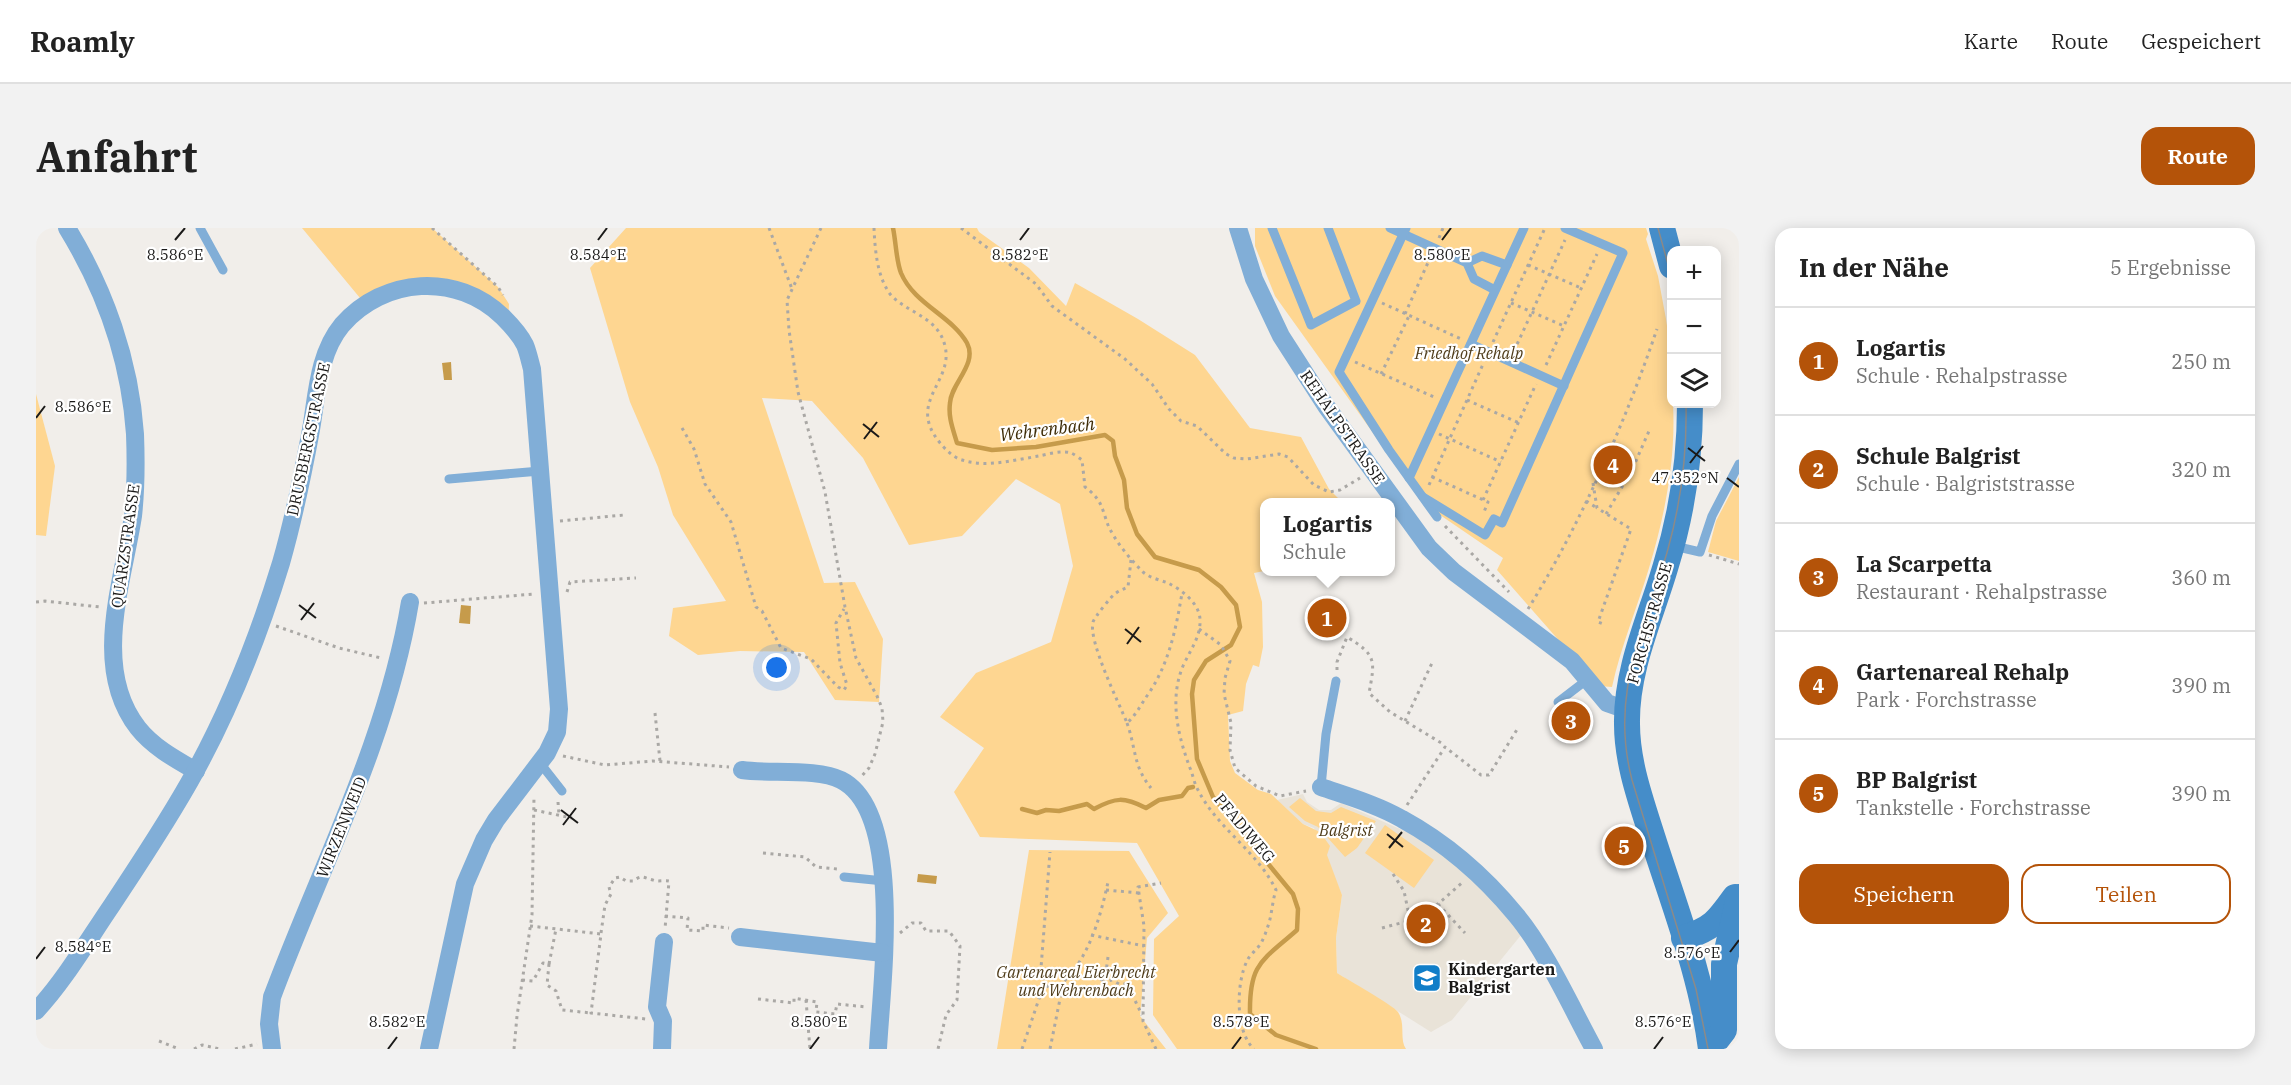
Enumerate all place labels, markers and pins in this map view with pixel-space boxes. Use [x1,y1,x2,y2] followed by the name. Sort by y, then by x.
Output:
[1594,442,1632,488] pin: 4
[1308,596,1346,640] pin: 1
[1552,698,1591,744] pin: 3
[1604,824,1644,868] pin: 5
[1406,902,1446,946] pin: 2
[1448,959,1556,997] place label: Kindergarten Balgrist
[1411,962,1443,994] school or university icon: Kindergarten Balgrist

